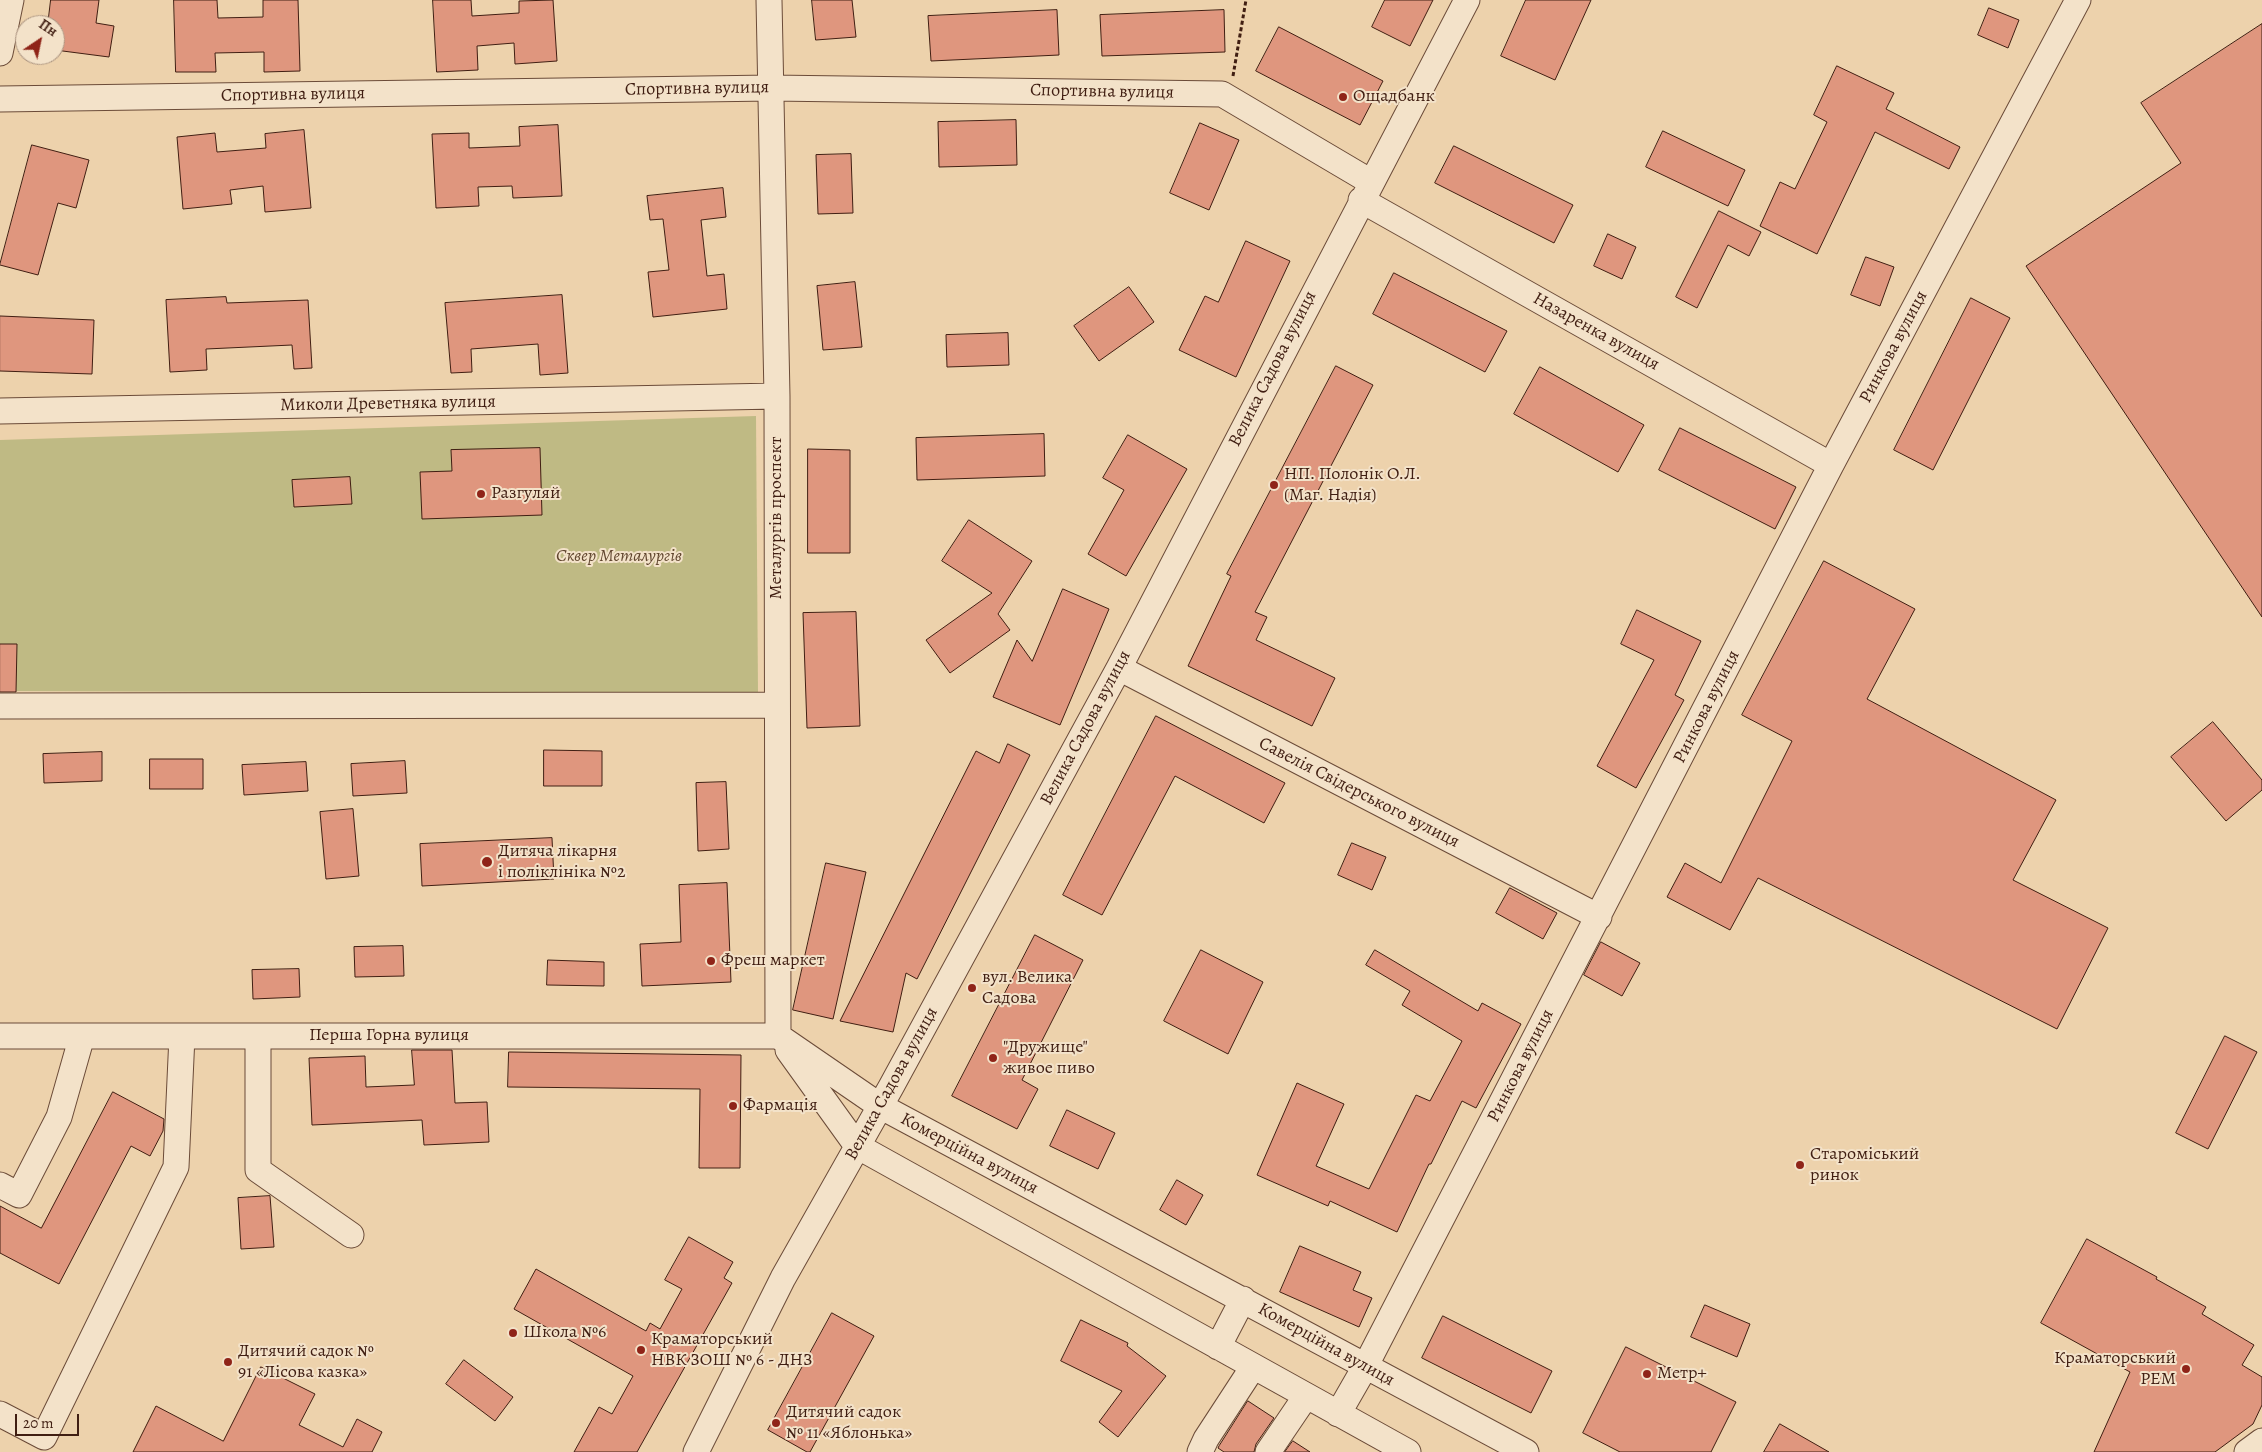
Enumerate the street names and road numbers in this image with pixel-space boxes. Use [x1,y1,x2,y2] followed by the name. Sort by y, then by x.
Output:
[625,77,769,101] street label: Спортивна вулиця
[1030,80,1174,104] street label: Спортивна вулиця
[221,83,365,107] street label: Спортивна вулиця
[1224,287,1322,451] street label: Велика Садова вулиця
[1855,287,1933,407] street label: Ринкова вулиця
[1529,288,1663,376] street label: Назаренка вулиця
[280,391,496,417] street label: Миколи Древетняка вулиця
[766,436,788,600] street label: Металургів проспект
[1036,647,1136,809] street label: Велика Садова вулиця
[1669,647,1745,767] street label: Ринкова вулиця
[1255,733,1463,853] street label: Савелія Свідерського вулиця
[841,1004,943,1164] street label: Велика Садова вулиця
[1483,1006,1559,1126] street label: Ринкова вулиця
[309,1025,469,1047] street label: Перша Горна вулиця
[897,1109,1041,1199] street label: Комерційна вулиця
[1254,1299,1398,1391] street label: Комерційна вулиця

